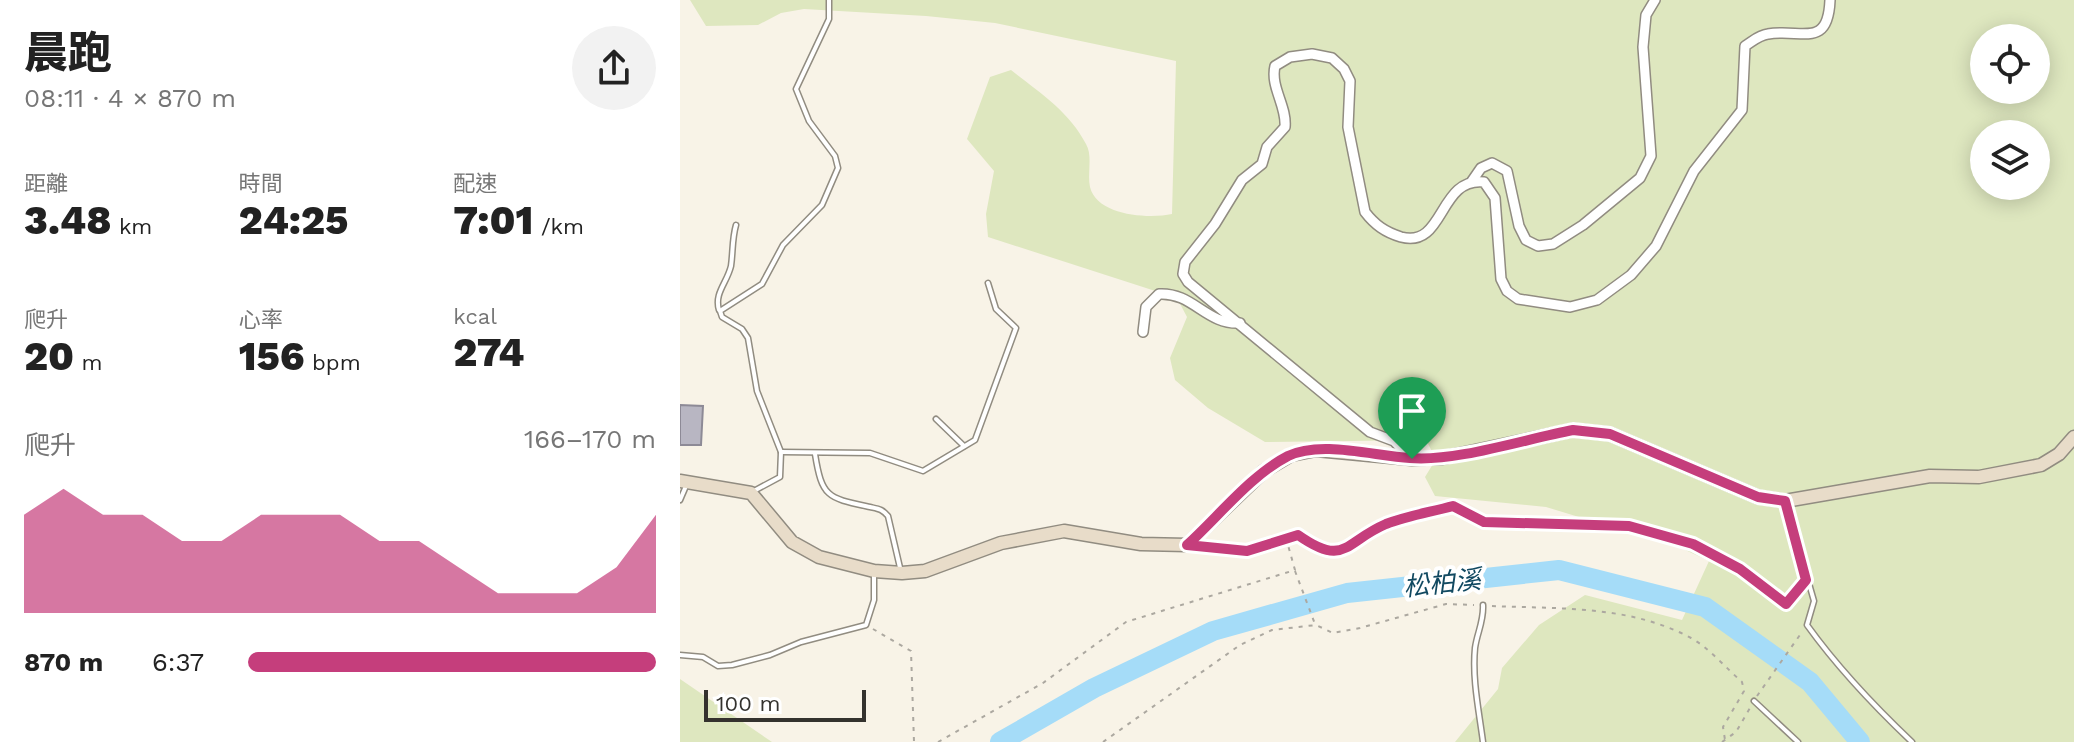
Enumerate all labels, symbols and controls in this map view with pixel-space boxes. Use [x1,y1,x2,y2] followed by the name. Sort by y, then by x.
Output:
[1970,24,2050,200] map controls
[1970,24,2050,104] button: locate
[572,26,656,110] button: share
[24,27,112,79] text: 晨跑
[24,83,236,113] text: 08:11 · 4 × 870 m
[1970,120,2050,200] button: layers
[24,171,68,196] text: 距離
[239,171,283,196] text: 時間
[453,171,497,196] text: 配速
[24,197,111,244] text: 3.48
[239,197,348,244] text: 24:25
[453,197,533,244] text: 7:01
[111,214,152,239] text: km
[533,214,584,239] text: /km
[453,304,497,329] text: kcal
[24,307,68,332] text: 爬升
[239,307,283,332] text: 心率
[453,329,524,376] text: 274
[24,333,74,380] text: 20
[239,333,305,380] text: 156
[74,350,103,375] text: m
[305,350,361,375] text: bpm
[1378,377,1446,459] pin
[1390,389,1434,433] icon: arrive
[524,424,656,454] text: 166–170 m
[24,430,76,460] text: 爬升
[1402,564,1486,602] water label: 松柏溪
[24,647,103,677] text: 870 m
[152,647,204,677] text: 6:37
[704,686,866,722] scale bar
[716,691,780,716] text: 100 m

